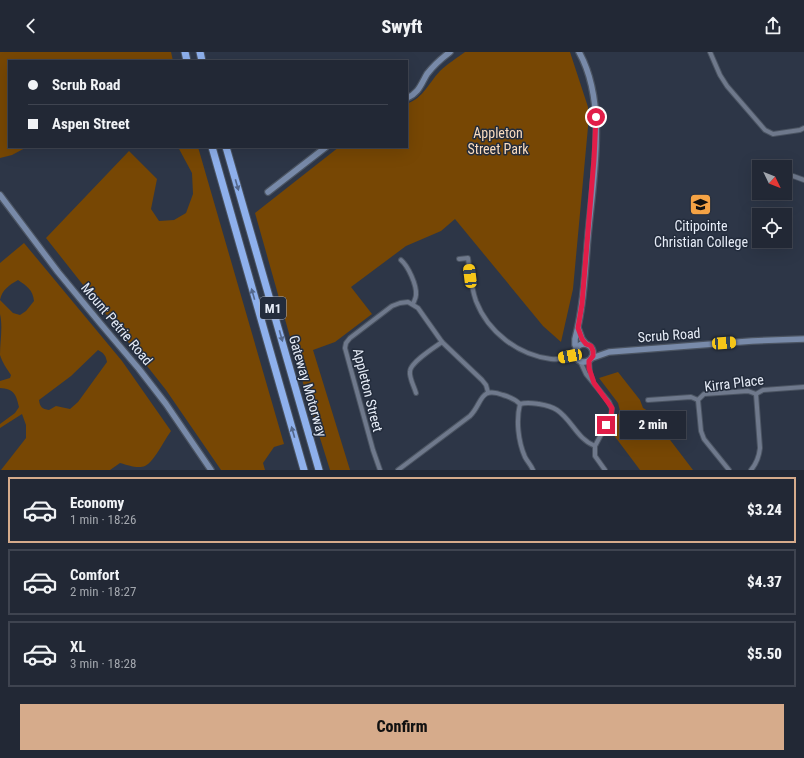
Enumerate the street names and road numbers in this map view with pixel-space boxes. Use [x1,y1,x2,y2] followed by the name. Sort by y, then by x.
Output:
[78,280,156,368] street label: Mount Petrie Road
[260,297,286,319] road number: M1
[637,325,701,345] street label: Scrub Road
[286,333,330,439] street label: Gateway Motorway
[350,347,386,433] street label: Appleton Street
[703,371,765,395] street label: Kirra Place

